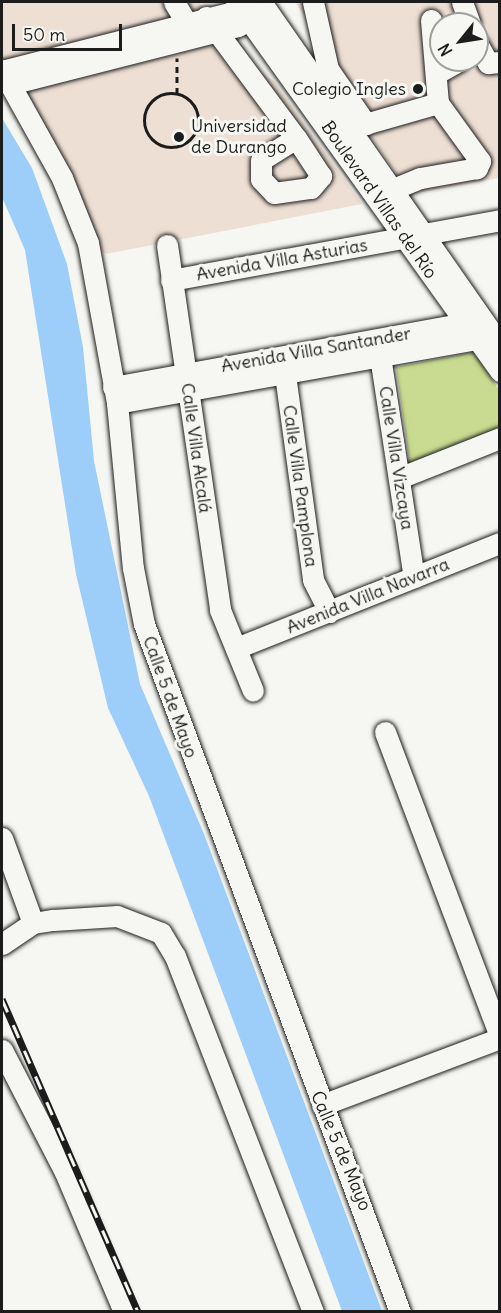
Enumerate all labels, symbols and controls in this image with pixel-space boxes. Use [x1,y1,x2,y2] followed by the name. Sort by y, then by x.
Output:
[15,12,124,50] scale bar
[429,12,489,72] north arrow
[23,23,65,46] text: 50 m
[434,40,457,60] text: N
[292,78,406,100] place label: Colegio Ingles
[411,82,425,96] marker: Colegio Ingles
[191,116,287,158] place label: Universidad de Durango
[316,117,442,283] street label: Boulevard Villas del Río
[172,130,186,144] marker: Universidad de Durango
[195,234,369,286] street label: Avenida Villa Asturias
[219,323,413,377] street label: Avenida Villa Santander
[176,382,216,514] street label: Calle Villa Alcalá
[374,385,418,531] street label: Calle Villa Vizcaya
[278,404,322,568] street label: Calle Villa Pamplona
[283,553,453,639] street label: Avenida Villa Navarra
[138,633,202,761] street label: Calle 5 de Mayo
[306,1088,376,1214] street label: Calle 5 de Mayo

